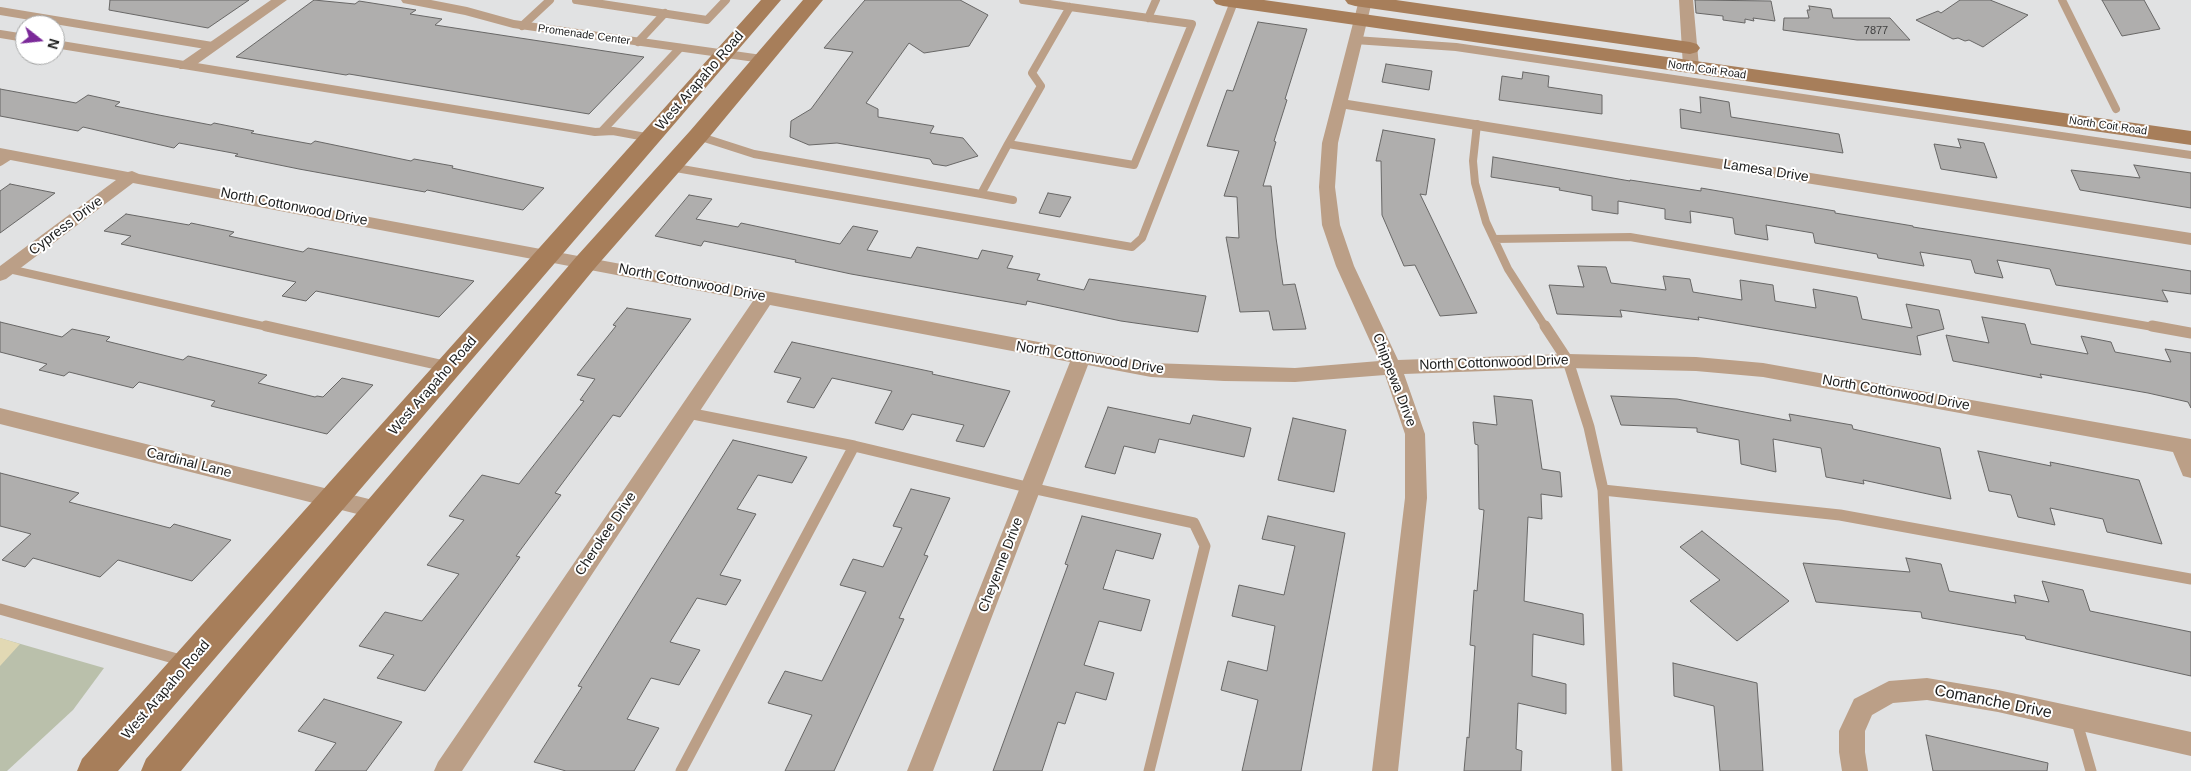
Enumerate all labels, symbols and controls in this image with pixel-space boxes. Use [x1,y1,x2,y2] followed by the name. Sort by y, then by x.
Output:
[15,15,65,65] north arrow
[537,22,631,48] street label: Promenade Center
[1864,24,1888,38] house number: 7877
[652,28,748,134] street label: West Arapaho Road
[44,37,63,51] text: N
[1667,58,1747,82] street label: North Coit Road
[2068,114,2148,138] street label: North Coit Road
[1722,156,1810,186] street label: Lamesa Drive
[219,185,369,229] street label: North Cottonwood Drive
[26,193,106,259] street label: Cypress Drive
[617,261,767,305] street label: North Cottonwood Drive
[1368,331,1420,429] street label: Chippewa Drive
[385,333,481,439] street label: West Arapaho Road
[1015,338,1165,378] street label: North Cottonwood Drive
[1419,352,1569,374] street label: North Cottonwood Drive
[1821,372,1971,414] street label: North Cottonwood Drive
[145,444,233,482] street label: Cardinal Lane
[572,489,640,579] street label: Cherokee Drive
[975,515,1027,615] street label: Cheyenne Drive
[118,637,214,743] street label: West Arapaho Road
[1933,681,2053,723] street label: Comanche Drive

